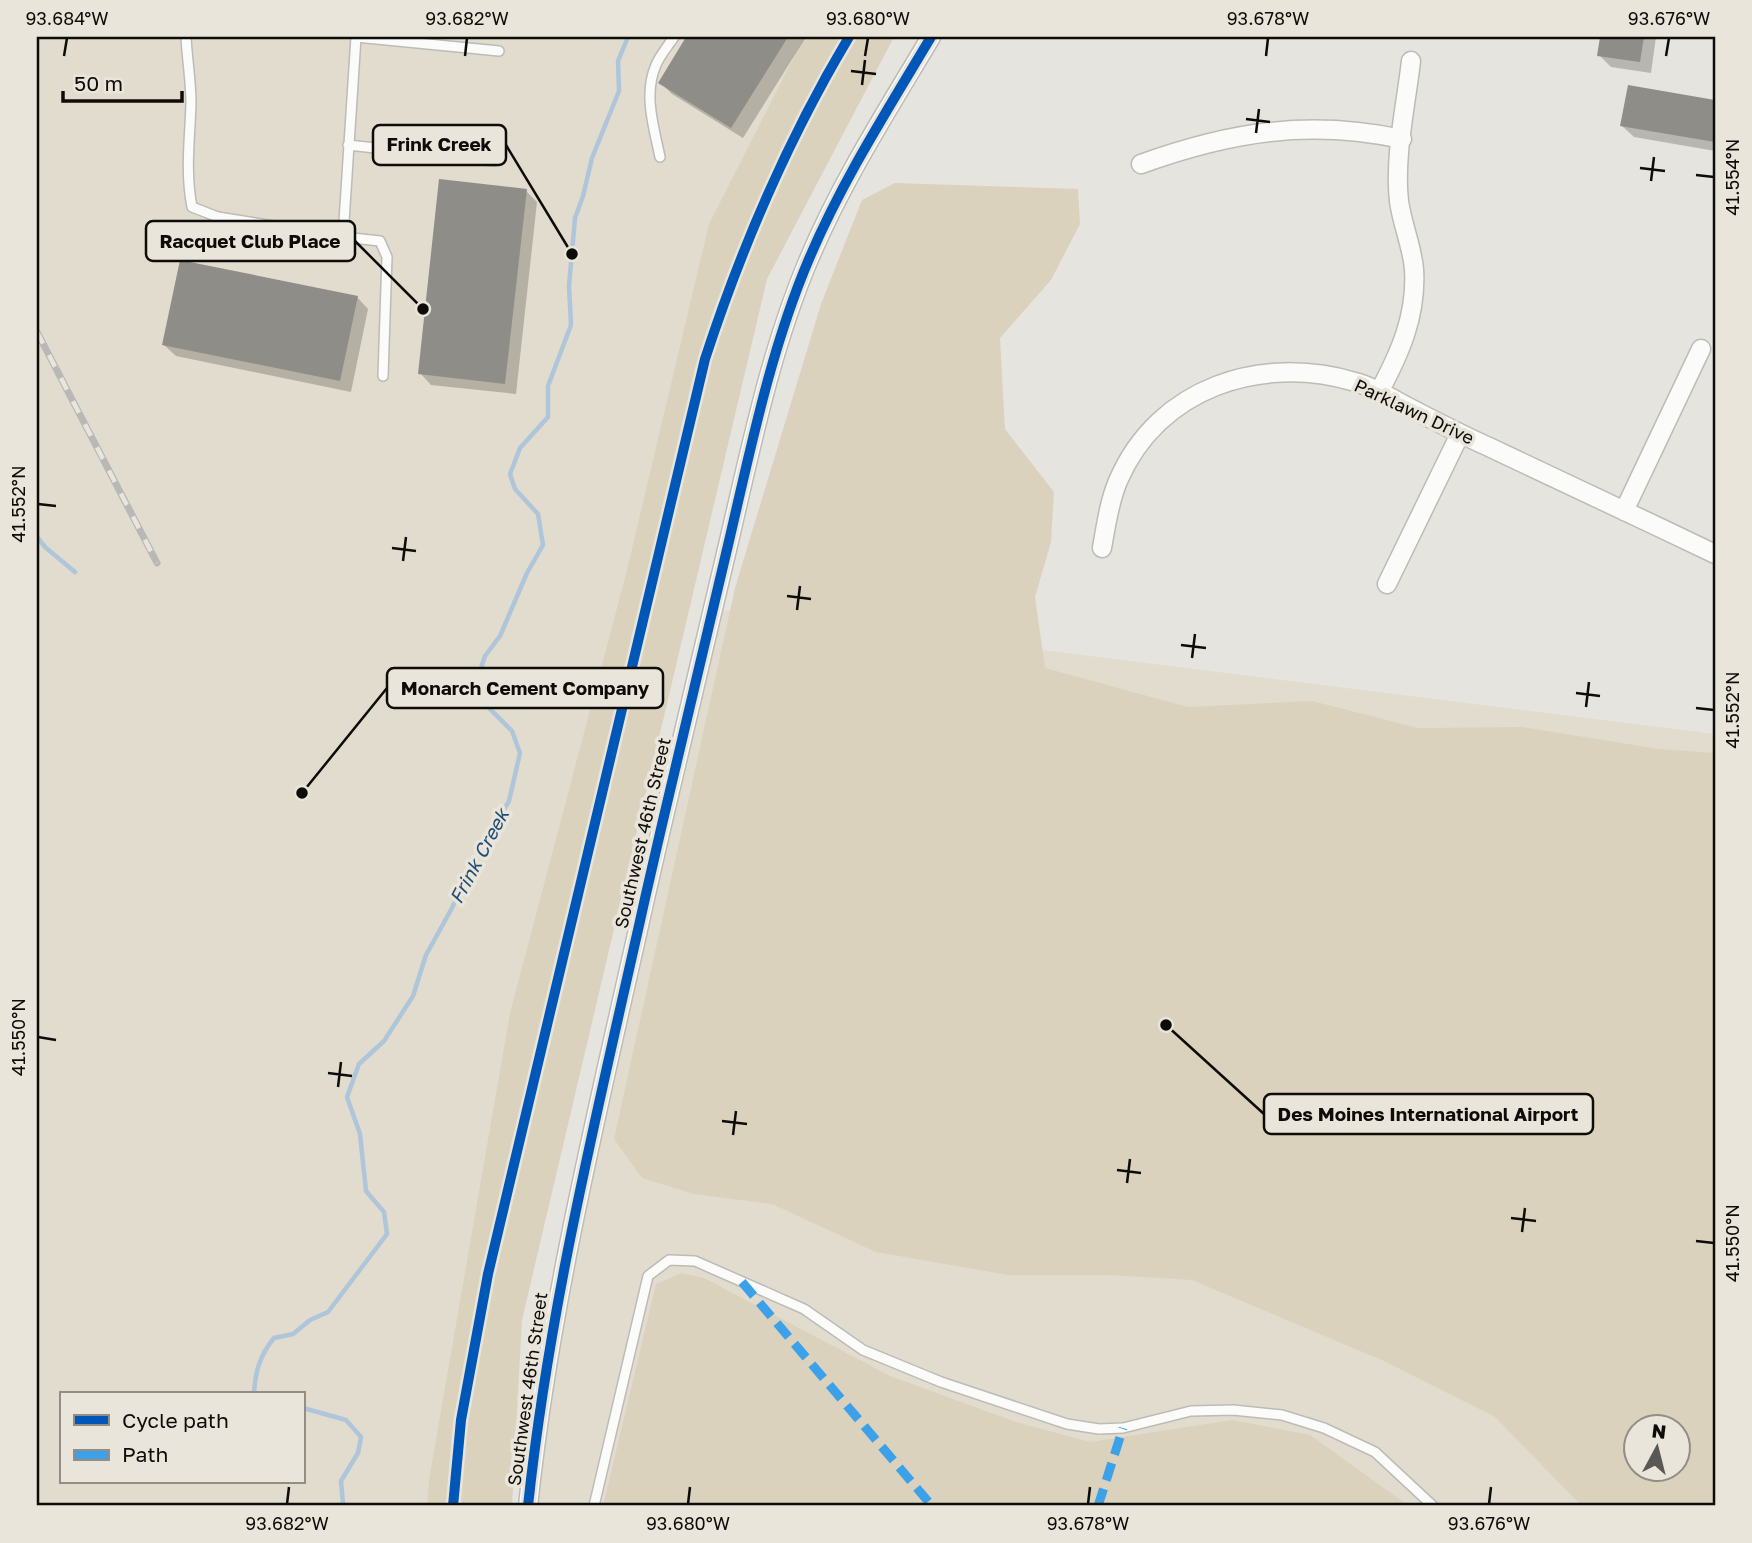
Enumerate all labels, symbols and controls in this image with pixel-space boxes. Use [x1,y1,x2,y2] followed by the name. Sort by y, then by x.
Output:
[25,7,109,29] text: 93.684°W
[425,7,509,29] text: 93.682°W
[826,7,910,29] text: 93.680°W
[1227,7,1309,29] text: 93.678°W
[1628,7,1710,29] text: 93.676°W
[63,60,182,104] scale bar
[74,70,123,96] text: 50 m
[373,125,506,165] callout: Frink Creek
[386,132,492,155] text: Frink Creek
[1721,139,1743,215] text: 41.554°N
[146,221,355,261] callout: Racquet Club Place
[159,229,341,252] text: Racquet Club Place
[1351,374,1478,448] street label: Parklawn Drive
[7,465,29,543] text: 41.552°N
[387,668,663,708] callout: Monarch Cement Company
[1721,671,1743,749] text: 41.552°N
[401,676,650,699] text: Monarch Cement Company
[609,735,675,930] street label: Southwest 46th Street
[444,803,514,907] water label: Frink Creek
[7,998,29,1076] text: 41.550°N
[1264,1094,1593,1134] callout: Des Moines International Airport
[1278,1102,1579,1125] text: Des Moines International Airport
[1721,1204,1743,1282] text: 41.550°N
[503,1291,551,1487] street label: Southwest 46th Street
[60,1392,304,1484] legend
[122,1407,229,1433] text: Cycle path
[1622,1414,1692,1484] north arrow
[1651,1418,1668,1443] text: N
[122,1441,169,1467] text: Path
[245,1512,329,1534] text: 93.682°W
[646,1512,730,1534] text: 93.680°W
[1047,1512,1129,1534] text: 93.678°W
[1448,1512,1530,1534] text: 93.676°W

